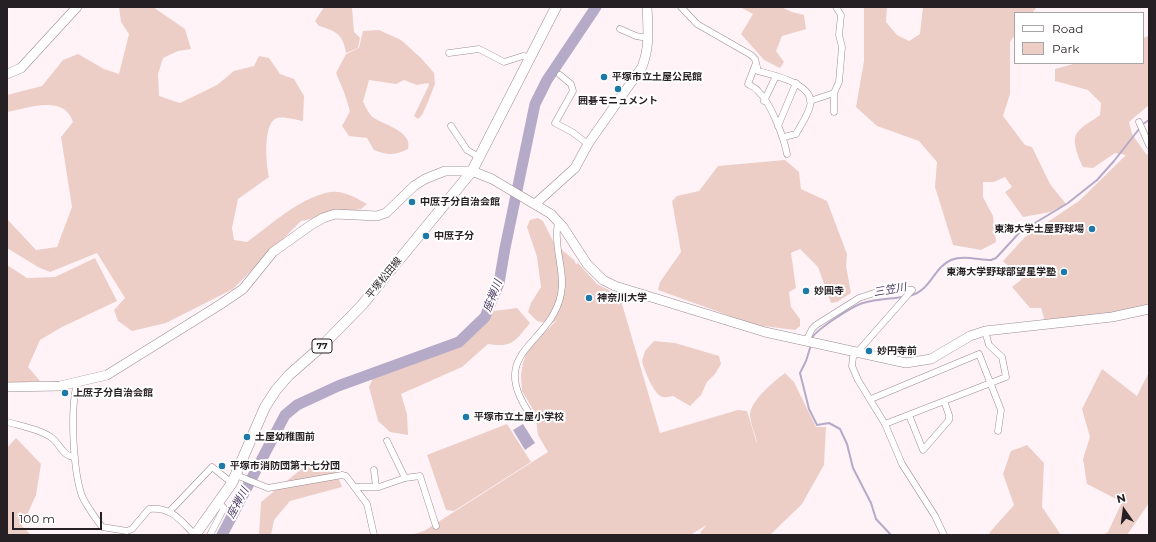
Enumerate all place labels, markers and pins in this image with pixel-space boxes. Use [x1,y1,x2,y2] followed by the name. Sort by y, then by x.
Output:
[612,71,702,83] place label: 平塚市立土屋公民館
[599,72,609,82] marker: 平塚市立土屋公民館
[613,84,623,94] marker: 囲碁モニュメント
[578,95,658,107] place label: 囲碁モニュメント
[420,196,500,208] place label: 中庶子分自治会館
[407,197,417,207] marker: 中庶子分自治会館
[994,223,1084,235] place label: 東海大学土屋野球場
[1087,224,1097,234] marker: 東海大学土屋野球場
[434,230,474,242] place label: 中庶子分
[421,231,431,241] marker: 中庶子分
[946,266,1056,278] place label: 東海大学野球部望星学塾
[1059,267,1069,277] marker: 東海大学野球部望星学塾
[814,285,844,297] place label: 妙圓寺
[801,286,811,296] marker: 妙圓寺
[597,292,647,304] place label: 神奈川大学
[584,293,594,303] marker: 神奈川大学
[877,345,917,357] place label: 妙円寺前
[864,346,874,356] marker: 妙円寺前
[73,387,153,399] place label: 上庶子分自治会館
[60,388,70,398] marker: 上庶子分自治会館
[474,411,564,423] place label: 平塚市立土屋小学校
[461,412,471,422] marker: 平塚市立土屋小学校
[255,431,315,443] place label: 土屋幼稚園前
[242,432,252,442] marker: 土屋幼稚園前
[230,460,340,472] place label: 平塚市消防団第十七分団
[217,461,227,471] marker: 平塚市消防団第十七分団

